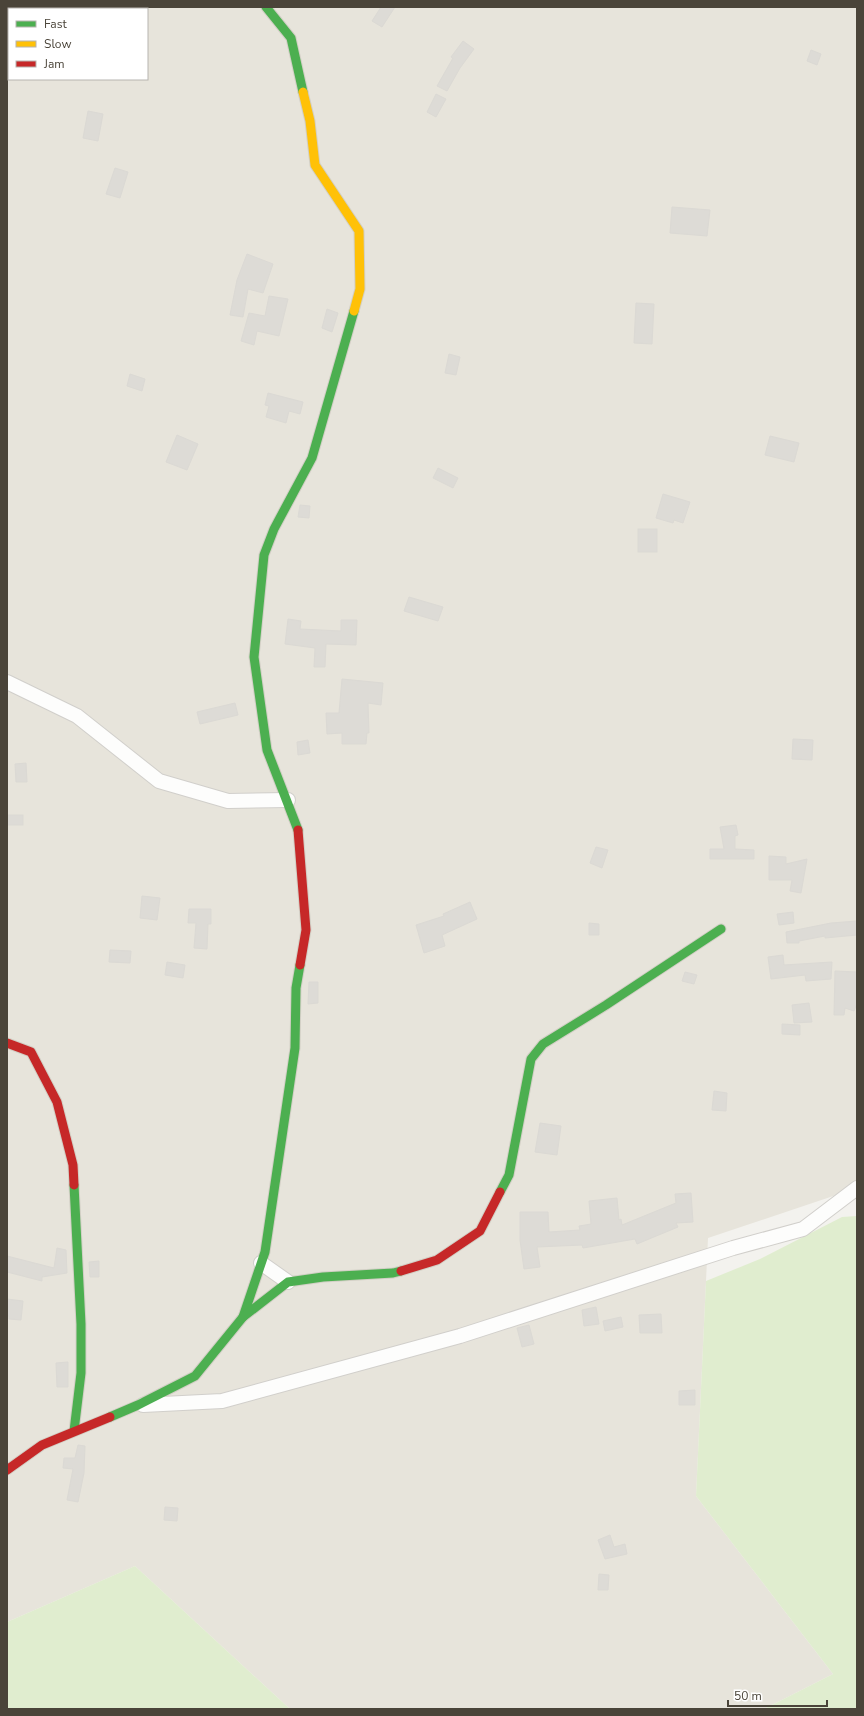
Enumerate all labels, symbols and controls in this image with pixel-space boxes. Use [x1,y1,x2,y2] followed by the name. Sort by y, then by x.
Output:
[8,8,148,80] legend
[44,16,67,32] text: Fast
[44,36,72,52] text: Slow
[43,56,65,72] text: Jam
[728,1682,827,1708] scale bar
[734,1688,762,1704] text: 50 m

